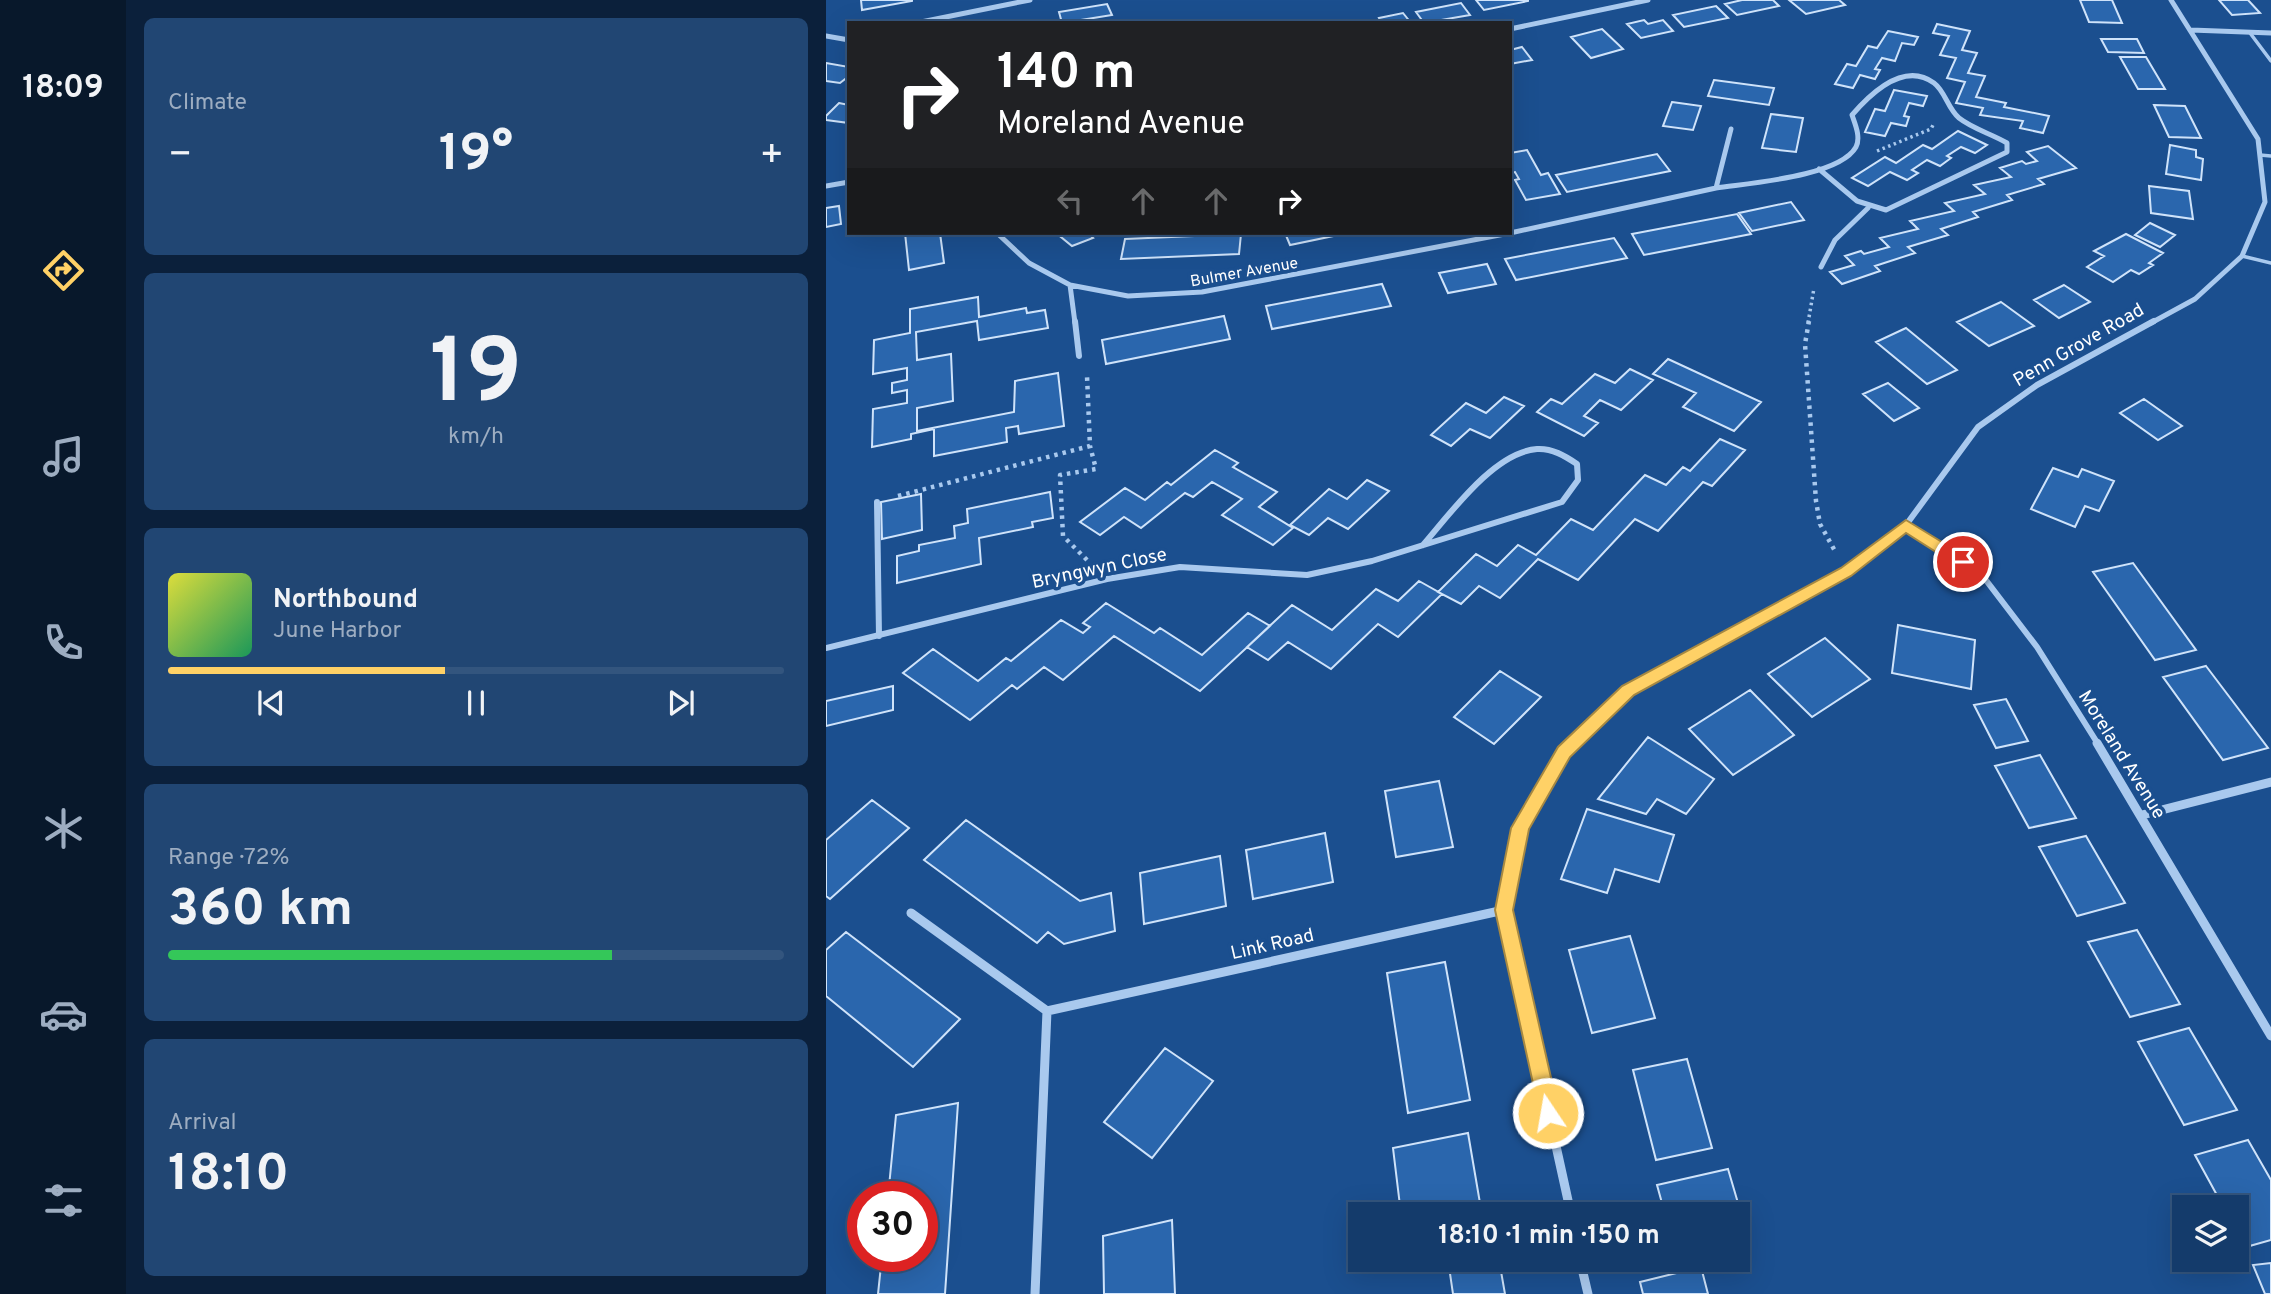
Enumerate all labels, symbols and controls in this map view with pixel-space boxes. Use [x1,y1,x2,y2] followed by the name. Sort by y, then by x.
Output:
[997,44,1136,106] text: 140 m
[882,49,973,140] icon: right
[22,69,104,109] text: 18:09
[168,89,247,118] text: Climate
[997,105,1245,145] text: Moreland Avenue
[439,123,513,189] text: 19°
[168,132,193,181] text: −
[759,132,784,181] text: +
[1051,182,1089,220] icon: left
[1124,182,1162,220] icon: ahead
[1197,182,1235,220] icon: ahead
[1270,182,1308,220] icon: right
[39,246,88,295] icon: directions
[1189,254,1300,292] street label: Bulmer Avenue
[2009,298,2149,393] street label: Penn Grove Road
[430,320,522,435] text: 19
[448,423,504,452] text: km/h
[39,432,88,481] icon: music
[1933,532,1993,592] pin
[1030,543,1169,595] street label: Bryngwyn Close
[1944,543,1982,581] icon: arrive
[273,584,418,617] text: Northbound
[273,617,401,646] text: June Harbor
[39,618,88,667] icon: phone
[252,684,290,722] icon: previous
[457,684,495,722] icon: pause
[662,684,700,722] icon: next
[2072,686,2170,824] street label: Moreland Avenue
[39,804,88,853] icon: climate
[168,844,290,873] text: Range · 72%
[168,878,353,944] text: 360 km
[1228,924,1316,966] street label: Link Road
[39,990,88,1039] icon: car
[1511,1076,1585,1150] position arrow
[168,1109,237,1138] text: Arrival
[168,1143,289,1209] text: 18:10
[39,1176,88,1225] icon: filters
[847,1181,938,1272] speed limit sign: 30
[2172,1195,2249,1272] map controls
[2172,1195,2249,1272] button: layers
[1438,1220,1660,1253] text: 18:10 · 1 min · 150 m

